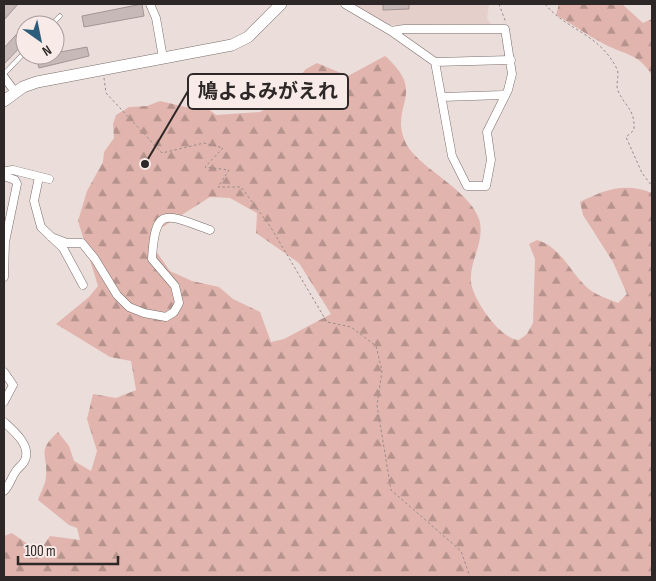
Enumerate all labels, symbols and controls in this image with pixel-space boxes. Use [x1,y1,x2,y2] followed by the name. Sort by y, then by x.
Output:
[15,15,65,65] north arrow
[39,41,55,60] text: N
[188,74,348,109] callout: 鳩よよみがえれ
[198,80,338,104] text: 鳩よよみがえれ
[18,534,118,566] scale bar
[25,542,56,561] text: 100 m

